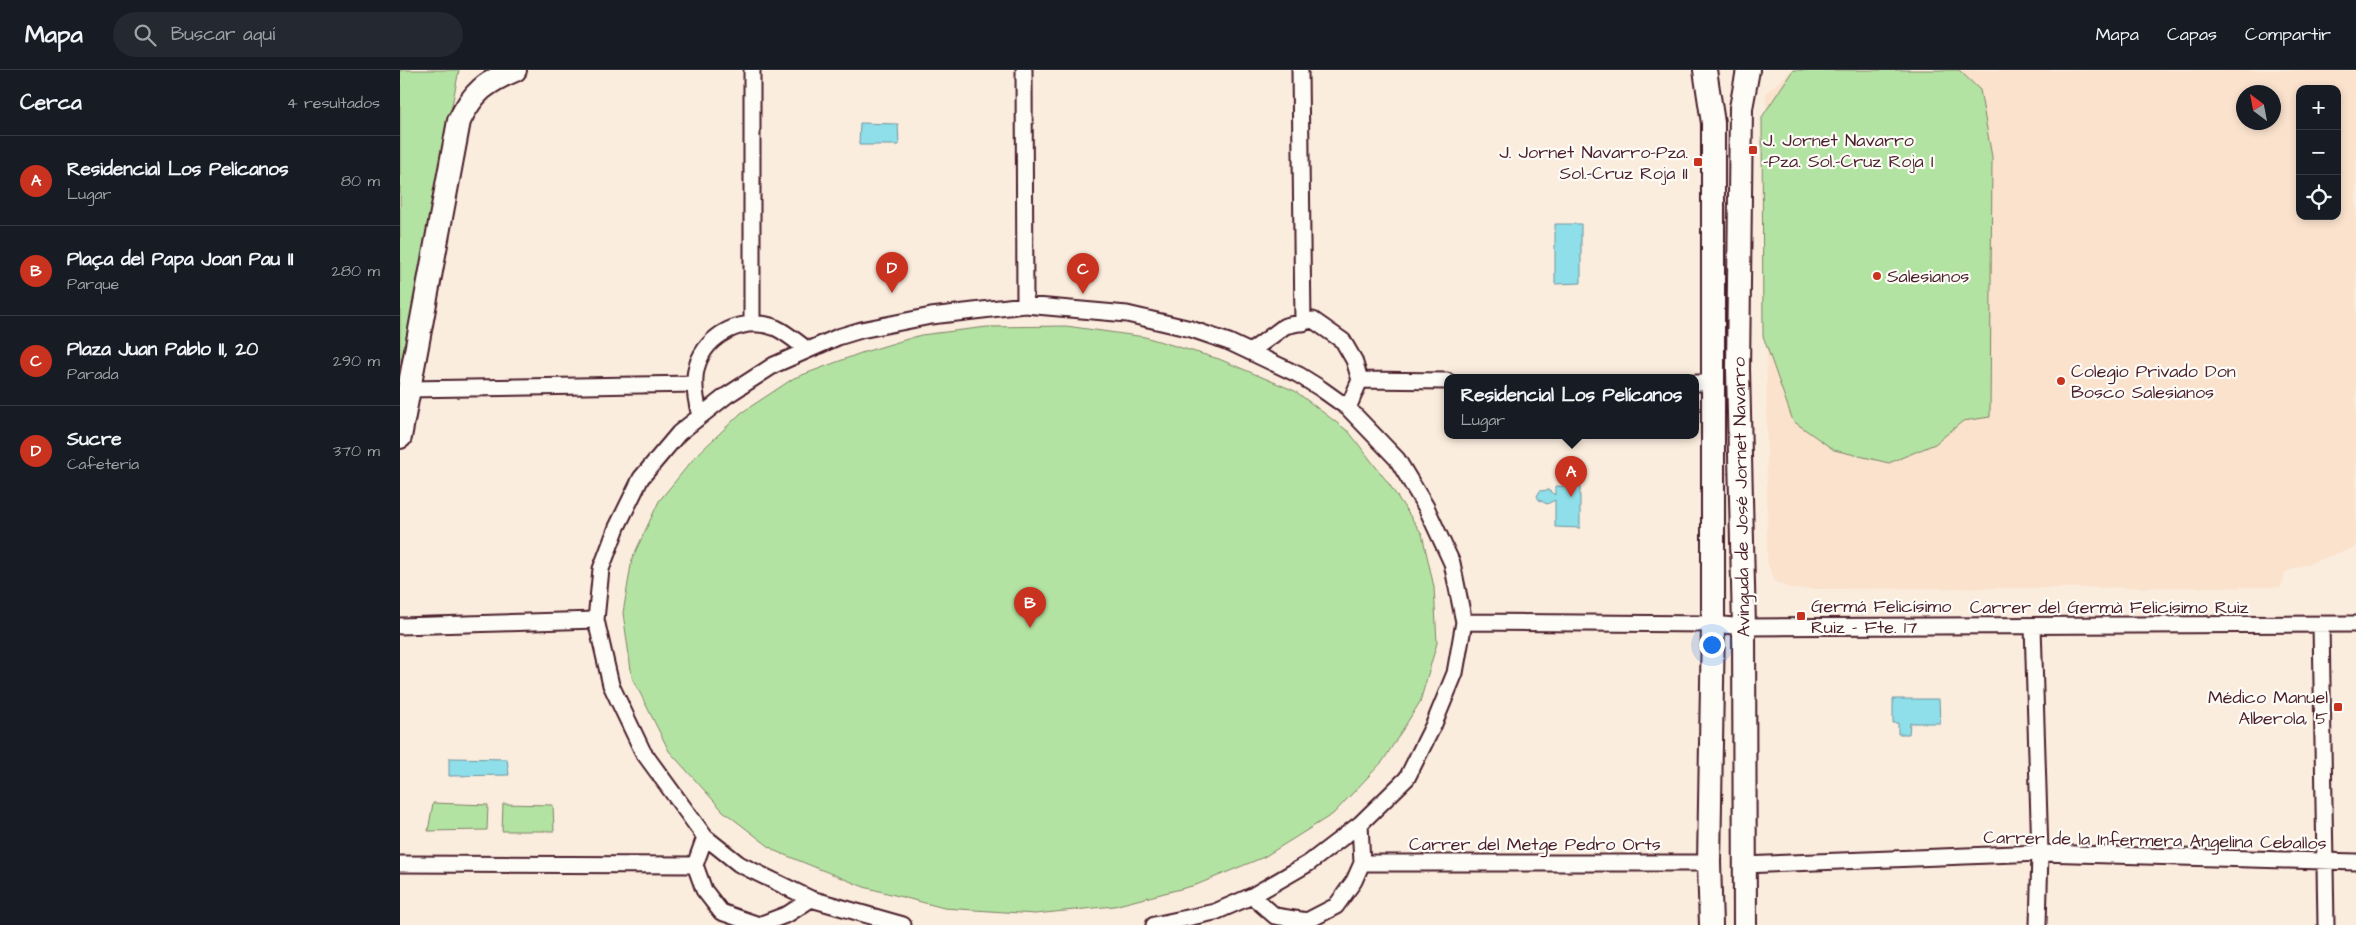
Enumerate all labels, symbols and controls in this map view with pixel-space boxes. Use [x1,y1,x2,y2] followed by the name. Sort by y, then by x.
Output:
[113,12,463,57] search box
[25,18,83,52] text: Mapa
[131,21,159,49] icon: search
[171,21,275,48] text: Buscar aquí
[2096,22,2139,47] text: Mapa
[2167,22,2217,47] text: Capas
[2245,22,2331,47] text: Compartir
[2236,85,2281,130] north arrow
[2296,85,2341,220] map controls
[2296,85,2341,130] button: +
[20,88,82,117] text: Cerca
[287,92,380,114] text: 4 resultados
[1763,128,1934,174] place label: J. Jornet Navarro -Pza. Sol.-Cruz Roja I
[2296,130,2341,175] button: −
[1499,140,1688,186] place label: J. Jornet Navarro-Pza. Sol.-Cruz Roja II
[1747,144,1759,156] marker: J. Jornet Navarro -Pza. Sol.-Cruz Roja I
[67,156,289,183] text: Residencial Los Pelícanos
[1692,156,1704,168] marker: J. Jornet Navarro-Pza. Sol.-Cruz Roja II
[31,170,41,192] text: A
[341,170,380,192] text: 80 m
[2296,175,2341,220] button: locate
[67,183,111,205] text: Lugar
[67,246,294,273] text: Plaça del Papa Joan Pau II
[876,252,908,293] pin: D
[1067,253,1099,294] pin: C
[30,260,42,282] text: B
[332,260,380,282] text: 280 m
[1887,264,1969,289] place label: Salesianos
[1871,270,1883,282] marker: Salesianos
[67,273,119,295] text: Parque
[67,336,258,363] text: Plaza Juan Pablo II, 20
[30,350,42,372] text: C
[333,350,380,372] text: 290 m
[1727,357,1757,637] street label: Avinguda de José Jornet Navarro
[2071,359,2236,405] place label: Colegio Privado Don Bosco Salesianos
[67,363,119,385] text: Parada
[1444,374,1699,439] popup
[2055,375,2067,387] marker: Colegio Privado Don Bosco Salesianos
[1461,382,1682,409] text: Residencial Los Pelícanos
[1461,409,1505,431] text: Lugar
[67,426,122,453] text: Sucre
[31,440,41,462] text: D
[333,440,380,462] text: 370 m
[67,453,139,475] text: Cafetería
[1555,456,1587,497] pin: A
[1014,587,1046,628] pin: B
[1811,594,1951,640] place label: Germá Felicísimo Ruiz - Fte. 17
[1970,595,2248,620] street label: Carrer del Germà Felicísimo Ruiz
[1795,610,1807,622] marker: Germá Felicísimo Ruiz - Fte. 17
[1699,632,1725,658] your location
[2208,685,2328,731] place label: Médico Manuel Alberola, 5
[2332,701,2344,713] marker: Médico Manuel Alberola, 5
[1983,825,2327,857] street label: Carrer de la Infermera Angelina Ceballos
[1409,832,1661,858] street label: Carrer del Metge Pedro Orts

